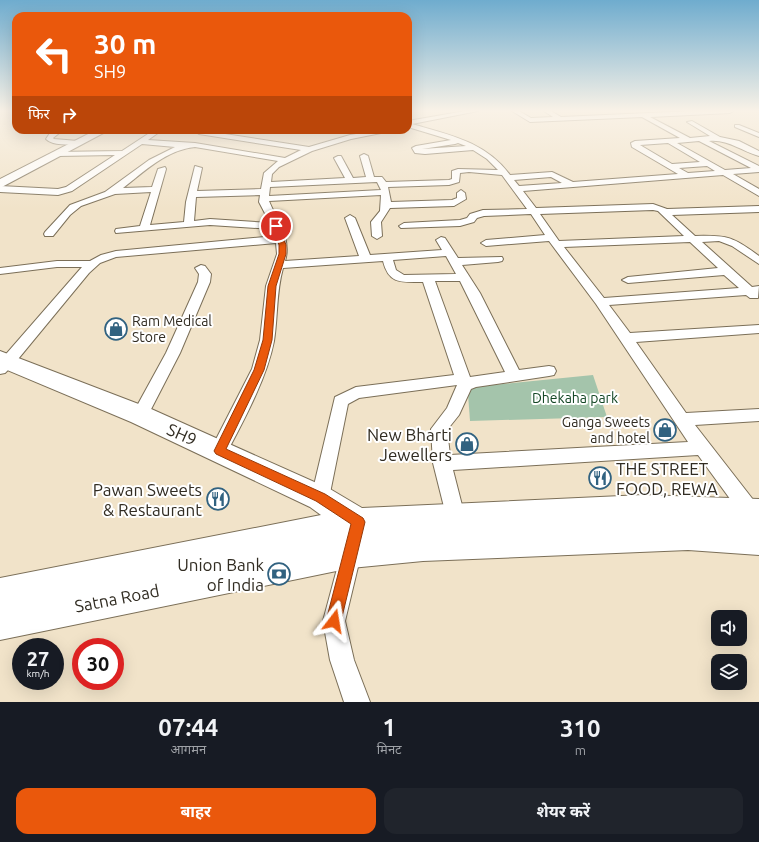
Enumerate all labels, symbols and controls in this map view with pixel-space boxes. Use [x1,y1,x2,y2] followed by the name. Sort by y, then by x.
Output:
[28,28,80,80] icon: left
[94,28,156,59] text: 30 m
[94,61,126,81] text: SH9
[58,104,80,126] icon: right
[28,105,50,122] text: फिर
[259,209,293,243] pin
[265,215,287,237] icon: arrive
[132,313,212,345] place label: Ram Medical Store
[103,316,129,342] shop icon: Ram Medical Store
[532,390,618,406] park label: Dhekaha park
[562,414,650,446] place label: Ganga Sweets and hotel
[652,417,678,443] shop icon: Ganga Sweets and hotel
[164,419,200,449] street label: SH9
[367,425,452,464] place label: New Bharti Jewellers
[454,431,480,457] shop icon: New Bharti Jewellers
[616,459,718,498] place label: THE STREET FOOD, REWA
[587,465,613,491] restaurant icon: THE STREET FOOD, REWA
[93,480,202,519] place label: Pawan Sweets & Restaurant
[205,486,231,512] restaurant icon: Pawan Sweets & Restaurant
[177,555,264,594] place label: Union Bank of India
[266,561,292,587] bank icon: Union Bank of India
[73,580,161,616] street label: Satna Road
[313,600,355,642] position arrow
[711,610,747,690] map controls
[711,610,747,646] button: sound
[72,638,124,690] speed limit sign: 30
[27,647,49,670] text: 27
[711,654,747,690] button: layers
[26,668,50,679] text: km/h
[158,714,218,741] text: 07:44
[382,714,396,741] text: 1
[560,715,601,742] text: 310
[171,742,206,756] text: आगमन
[377,742,402,756] text: मिनट
[575,743,586,757] text: m
[16,788,376,834] button: बाहर
[384,788,743,834] button: शेयर करें

